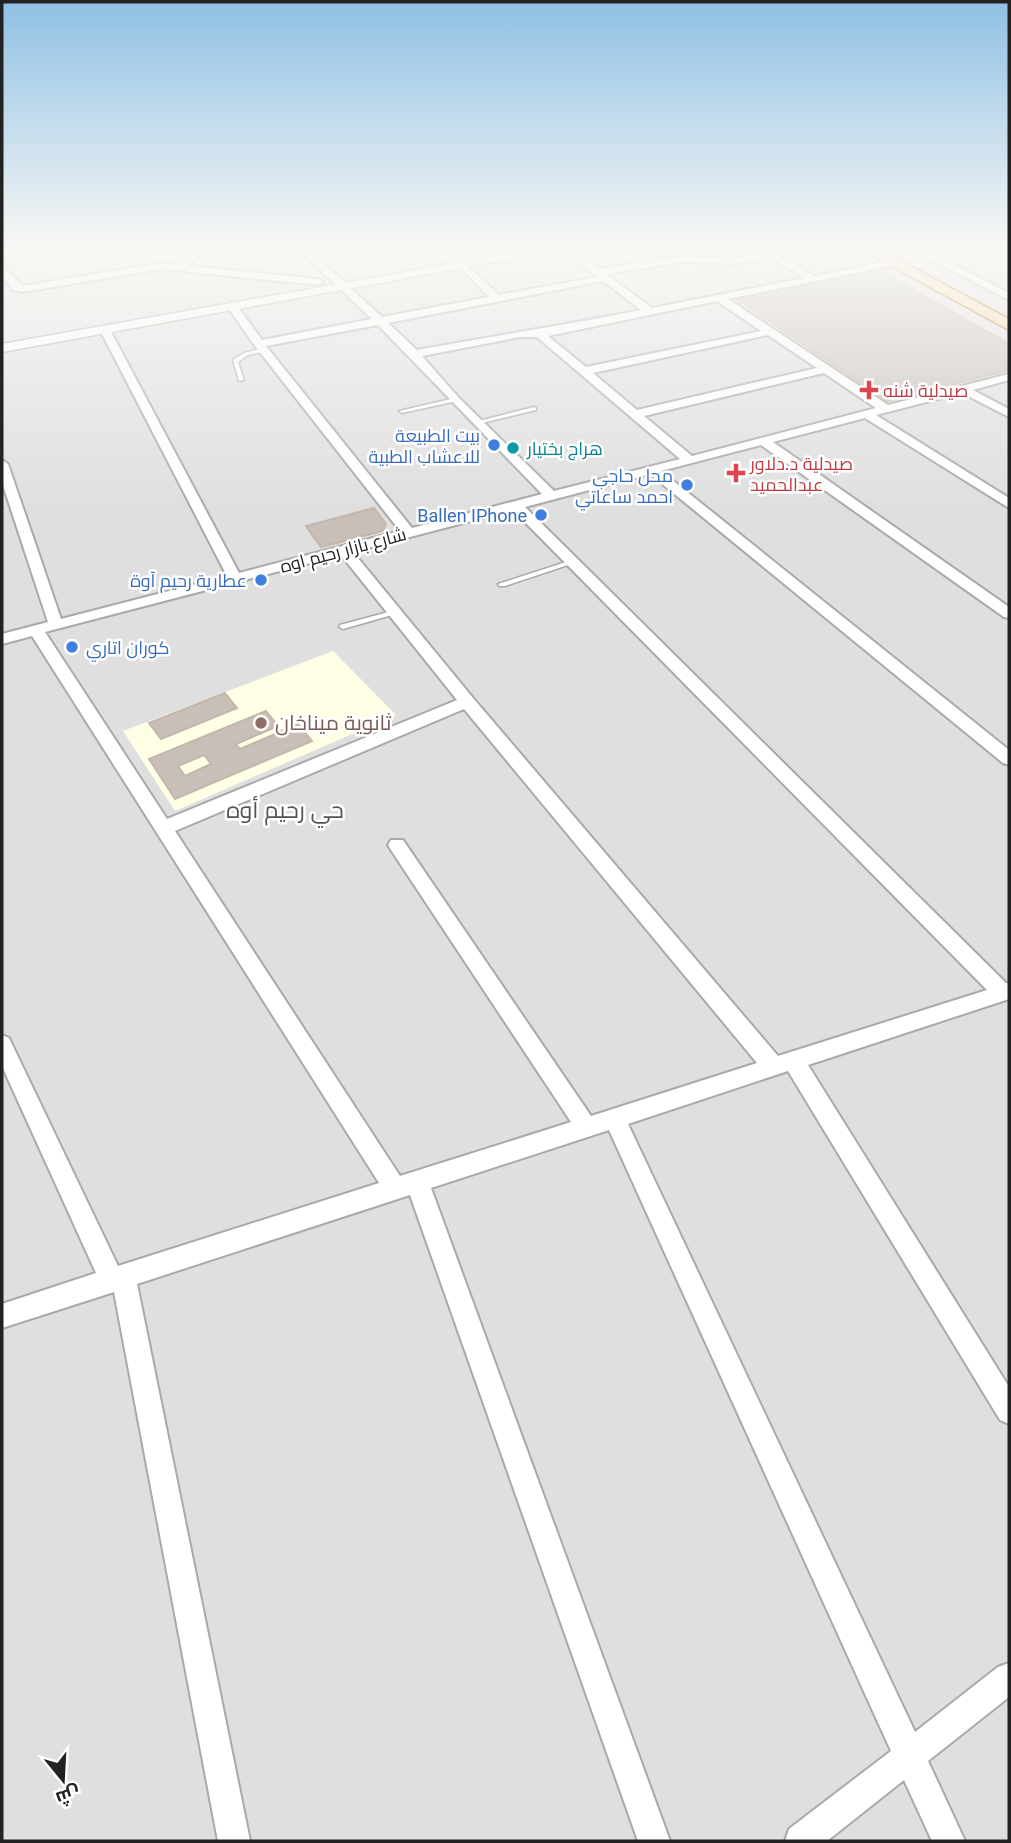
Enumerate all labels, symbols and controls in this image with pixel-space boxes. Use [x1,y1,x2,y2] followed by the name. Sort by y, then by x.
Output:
[883,380,968,401] place label: صيدلية شنه
[861,382,877,398] marker: صيدلية شنه
[369,425,480,467] place label: بيت الطبيعة للاعشاب الطبية
[486,437,502,453] marker: بيت الطبيعة للاعشاب الطبية
[526,438,603,461] place label: هراج بختيار
[505,440,521,456] marker: هراج بختيار
[749,453,853,495] place label: صيدلية د.دلاور عبدالحميد
[575,465,673,511] place label: محل حاجي احمد ساعاتي
[728,465,744,481] marker: صيدلية د.دلاور عبدالحميد
[679,477,695,493] marker: محل حاجي احمد ساعاتي
[417,505,527,526] place label: Ballen IPhone
[533,507,549,523] marker: Ballen IPhone
[278,523,409,579] street label: شارع بازار رحيم اوه
[130,570,247,593] place label: عطارية رحيم آوة
[253,572,269,588] marker: عطارية رحيم آوة
[86,637,170,662] place label: كوران اتاري
[64,639,80,655] marker: كوران اتاري
[275,711,392,736] place label: ثانوية ميناخان
[253,715,269,731] marker: ثانوية ميناخان
[226,795,344,828] district label: حي رحيم أوه
[28,1745,98,1815] north arrow
[53,1781,83,1810] text: ش

